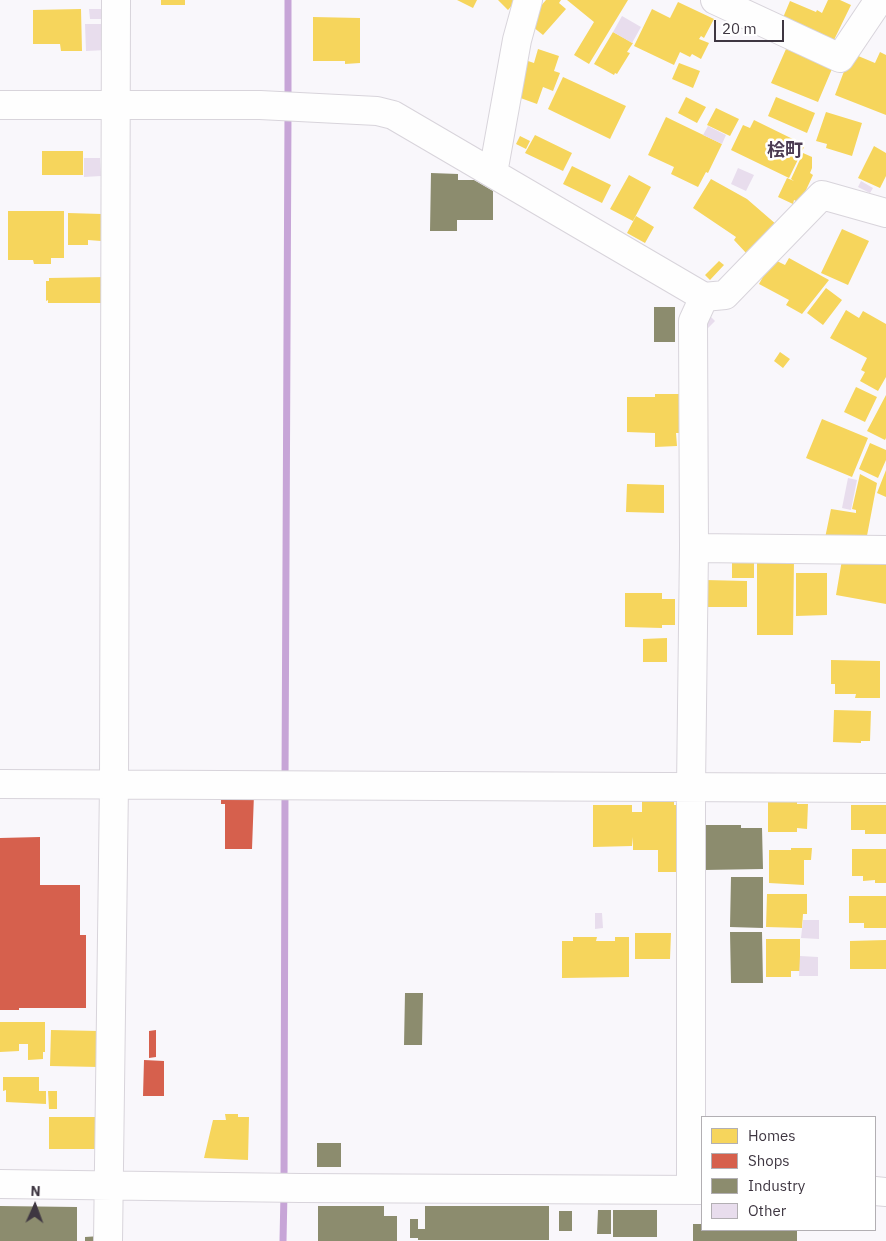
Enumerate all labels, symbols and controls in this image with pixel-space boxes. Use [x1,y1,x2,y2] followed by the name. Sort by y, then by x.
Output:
[716,10,786,42] scale bar
[722,19,757,38] text: 20 m
[767,140,803,162] district label: 桧町
[701,1116,876,1231] legend
[748,1126,796,1145] text: Homes
[748,1151,790,1170] text: Shops
[748,1176,805,1195] text: Industry
[10,1181,60,1231] north arrow
[30,1182,41,1200] text: N
[748,1201,786,1220] text: Other

